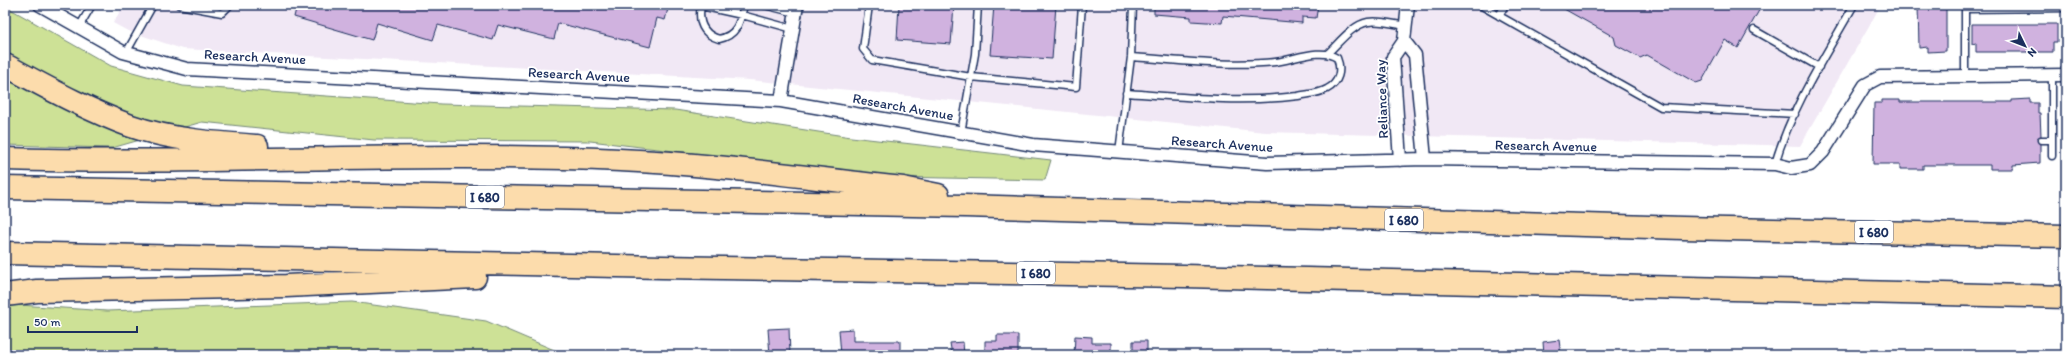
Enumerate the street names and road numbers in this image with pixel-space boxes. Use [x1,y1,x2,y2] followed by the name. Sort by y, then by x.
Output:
[204,46,307,68] street label: Research Avenue
[1372,59,1392,139] street label: Reliance Way
[528,64,631,86] street label: Research Avenue
[851,90,955,124] street label: Research Avenue
[1170,132,1274,156] street label: Research Avenue
[1495,137,1597,155] street label: Research Avenue
[466,186,504,208] road number: I 680
[1385,209,1423,231] road number: I 680
[1855,221,1893,243] road number: I 680
[1017,262,1055,284] road number: I 680

